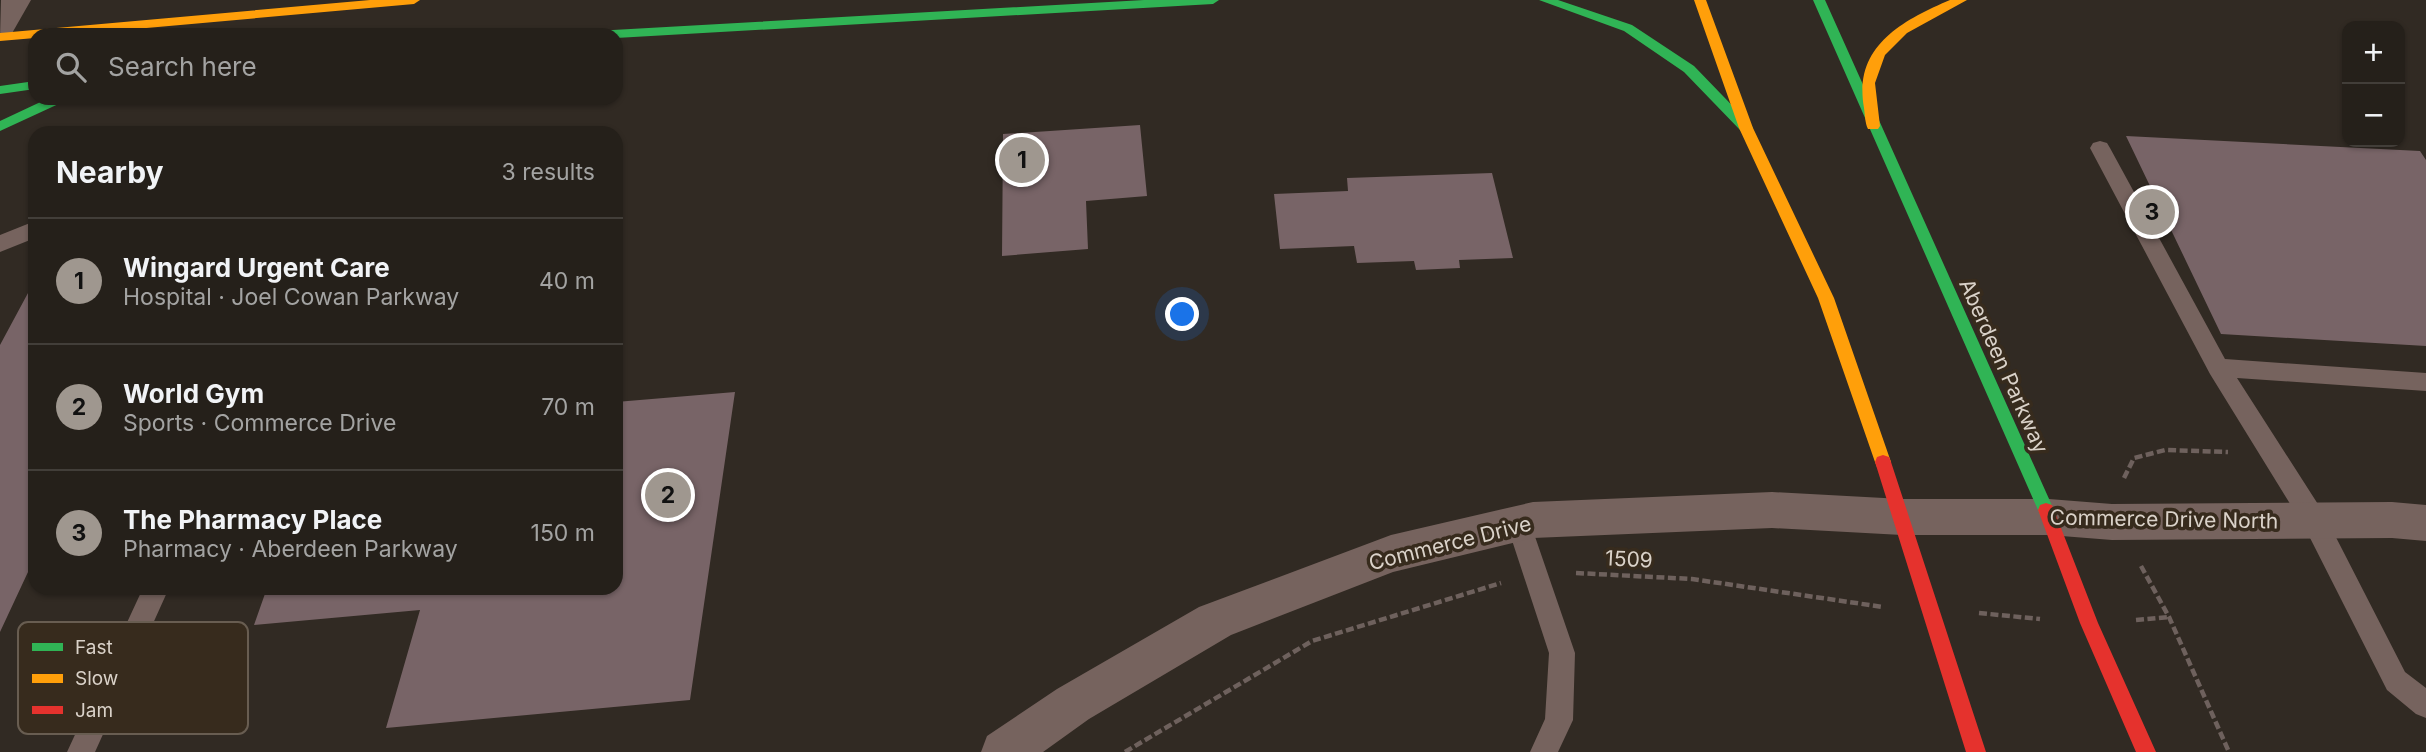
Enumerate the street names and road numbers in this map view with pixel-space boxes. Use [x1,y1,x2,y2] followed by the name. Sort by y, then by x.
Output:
[1954,275,2054,457] street label: Aberdeen Parkway
[2049,505,2279,533] street label: Commerce Drive North
[1366,511,1534,575] street label: Commerce Drive
[1605,545,1653,573] street label: 1509

